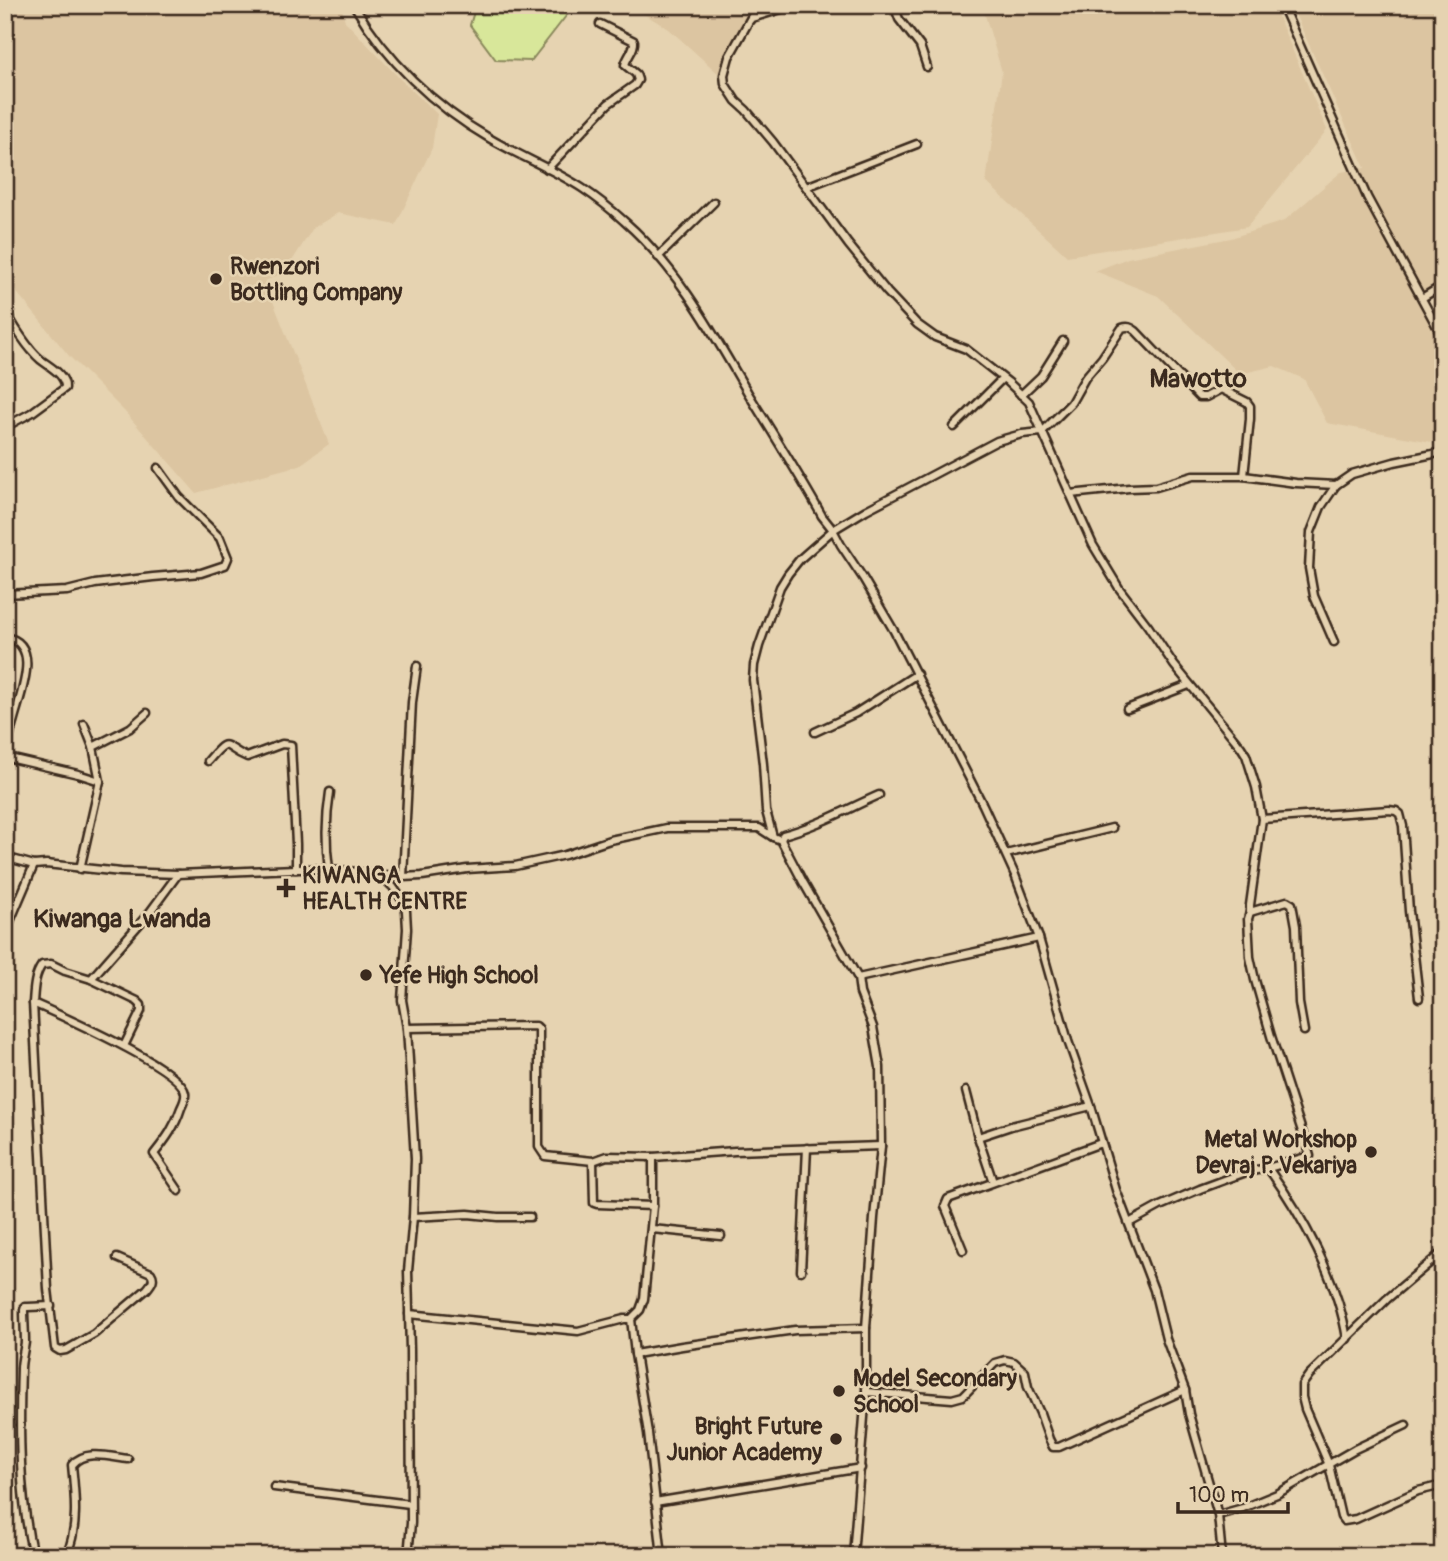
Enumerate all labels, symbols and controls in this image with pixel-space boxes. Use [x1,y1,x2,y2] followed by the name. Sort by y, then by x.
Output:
[230,252,403,307] place label: Rwenzori Bottling Company
[208,271,224,287] marker: Rwenzori Bottling Company
[1149,363,1247,395] district label: Mawotto
[302,861,467,916] place label: KIWANGA HEALTH CENTRE
[276,878,296,898] marker: KIWANGA HEALTH CENTRE
[33,903,211,935] district label: Kiwanga Lwanda
[379,961,539,990] place label: Yefe High School
[358,967,374,983] marker: Yefe High School
[1195,1125,1357,1180] place label: Metal Workshop Devraj P. Vekariya
[1363,1144,1379,1160] marker: Metal Workshop Devraj P. Vekariya
[853,1364,1017,1419] place label: Model Secondary School
[831,1383,847,1399] marker: Model Secondary School
[667,1412,823,1467] place label: Bright Future Junior Academy
[828,1431,844,1447] marker: Bright Future Junior Academy
[1178,1470,1289,1514] scale bar
[1189,1482,1249,1509] text: 100 m

